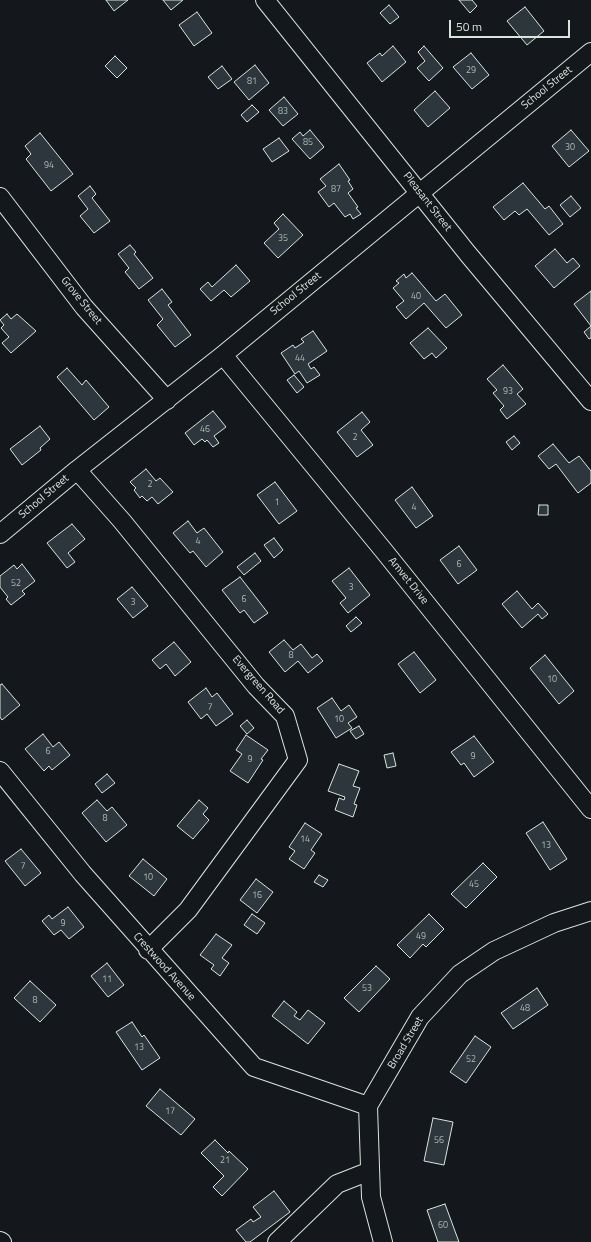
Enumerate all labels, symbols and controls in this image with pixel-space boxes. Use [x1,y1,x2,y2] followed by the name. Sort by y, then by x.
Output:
[451,12,572,38] scale bar
[456,17,482,36] text: 50 m
[519,63,575,113] street label: School Street
[466,66,476,76] house number: 29
[247,77,257,87] house number: 81
[278,107,288,117] house number: 83
[303,138,313,148] house number: 85
[565,143,575,153] house number: 30
[44,161,54,171] house number: 94
[400,170,454,234] street label: Pleasant Street
[331,185,341,195] house number: 87
[278,234,288,244] house number: 35
[268,269,324,319] street label: School Street
[58,274,104,328] street label: Grove Street
[411,292,421,302] house number: 40
[295,354,305,364] house number: 44
[503,387,513,397] house number: 93
[200,425,210,435] house number: 46
[352,433,358,443] house number: 2
[16,472,72,522] street label: School Street
[147,480,153,490] house number: 2
[274,498,280,508] house number: 1
[411,503,417,513] house number: 4
[195,537,201,547] house number: 4
[385,555,431,607] street label: Amvet Drive
[456,560,462,570] house number: 6
[11,579,21,589] house number: 52
[348,583,354,593] house number: 3
[241,595,247,605] house number: 6
[130,598,136,608] house number: 3
[288,651,294,661] house number: 8
[229,653,287,717] street label: Evergreen Road
[547,675,557,685] house number: 10
[207,703,213,713] house number: 7
[334,715,344,725] house number: 10
[45,747,51,757] house number: 6
[470,752,476,762] house number: 9
[247,755,253,765] house number: 9
[102,814,108,824] house number: 8
[300,835,310,845] house number: 14
[541,841,551,851] house number: 13
[20,862,26,872] house number: 7
[143,873,153,883] house number: 10
[469,880,479,890] house number: 45
[252,891,262,901] house number: 16
[60,919,66,929] house number: 9
[130,930,198,1004] street label: Crestwood Avenue
[416,932,426,942] house number: 49
[102,975,112,985] house number: 11
[362,984,372,994] house number: 53
[32,996,38,1006] house number: 8
[520,1004,530,1014] house number: 48
[385,1015,427,1071] street label: Broad Street
[134,1043,144,1053] house number: 13
[466,1055,476,1065] house number: 52
[165,1107,175,1117] house number: 17
[434,1136,444,1146] house number: 56
[220,1156,230,1166] house number: 21
[438,1221,448,1231] house number: 60

